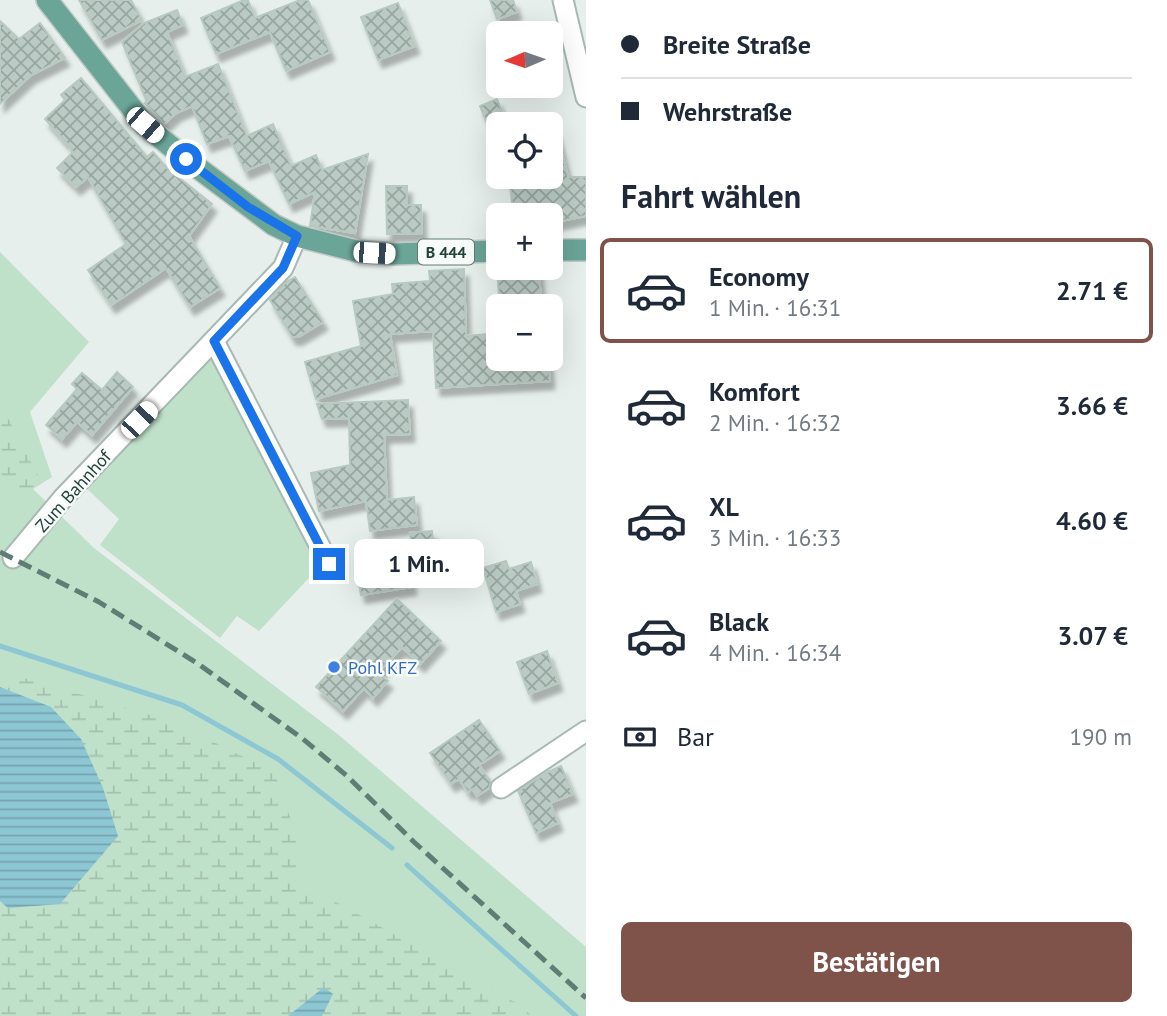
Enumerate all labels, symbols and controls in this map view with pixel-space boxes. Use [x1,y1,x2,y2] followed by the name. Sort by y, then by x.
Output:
[486,21,564,98] north arrow
[486,21,563,371] map controls
[663,28,811,61] text: Breite Straße
[663,95,792,128] text: Wehrstraße
[123,103,168,147] car
[486,112,563,189] button: locate
[170,143,202,175] route start
[621,175,801,217] text: Fahrt wählen
[486,203,563,280] button: +
[418,240,474,264] road number: B 444
[353,241,396,265] car
[625,259,688,322] icon: car
[709,260,809,293] text: Economy
[1056,274,1128,307] text: 2.71 €
[709,293,841,322] text: 1 Min. · 16:31
[486,294,563,371] button: −
[625,374,688,437] icon: car
[709,375,800,408] text: Komfort
[1056,389,1128,422] text: 3.66 €
[117,398,162,442] car
[709,408,841,437] text: 2 Min. · 16:32
[30,444,117,537] street label: Zum Bahnhof
[625,489,688,552] icon: car
[709,490,739,523] text: XL
[1056,504,1128,537] text: 4.60 €
[709,523,841,552] text: 3 Min. · 16:33
[354,540,483,588] callout: 1 Min.
[313,548,345,580] route end
[388,549,450,578] text: 1 Min.
[625,604,688,667] icon: car
[709,605,769,638] text: Black
[1057,619,1128,652] text: 3.07 €
[709,638,841,667] text: 4 Min. · 16:34
[348,656,417,679] place label: Pohl KFZ
[326,659,342,675] marker: Pohl KFZ
[621,718,659,756] icon: cash
[677,720,714,753] text: Bar
[1070,722,1132,751] text: 190 m
[621,922,1132,1002] button: Bestätigen

